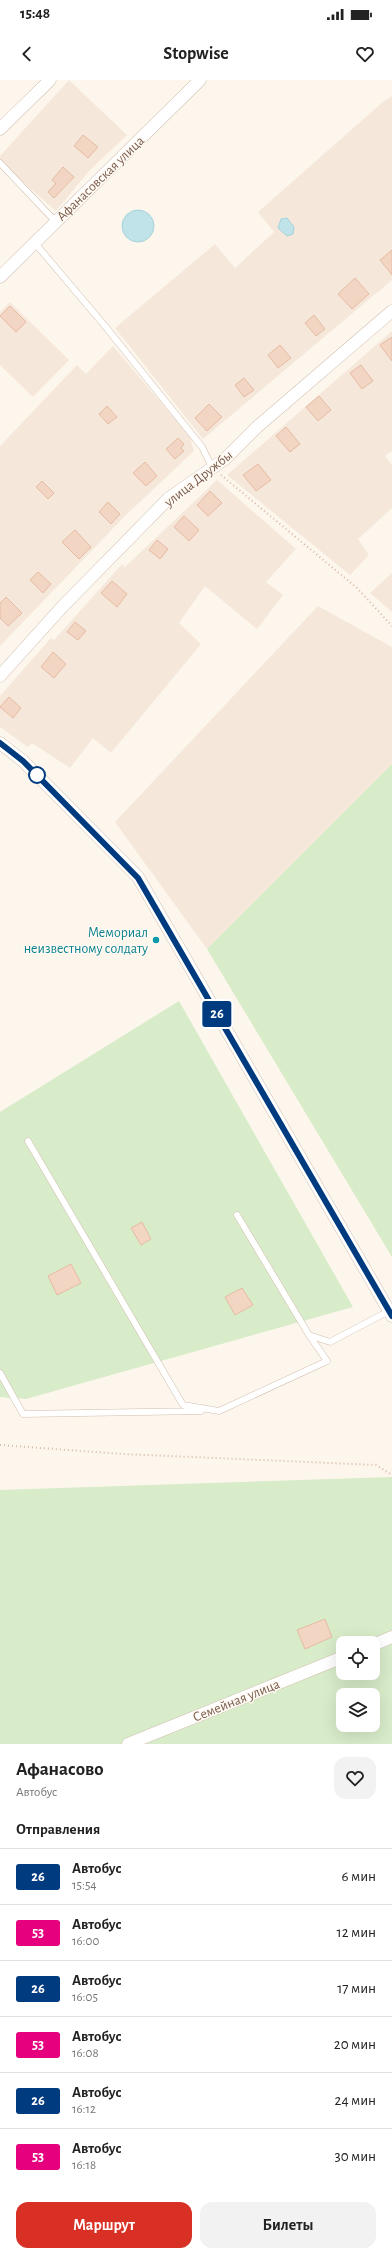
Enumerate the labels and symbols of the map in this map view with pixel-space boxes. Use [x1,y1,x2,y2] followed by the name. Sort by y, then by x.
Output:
[54,133,148,224] street label: Афанасовская улица
[161,448,235,510] street label: улица Дружбы
[28,766,46,784] unlabelled marker
[24,926,148,956] place label: Мемориал неизвестному солдату
[151,935,161,945] marker: Мемориал неизвестному солдату
[199,1001,235,1027] line badge: 26
[191,1677,282,1725] street label: Семейная улица

